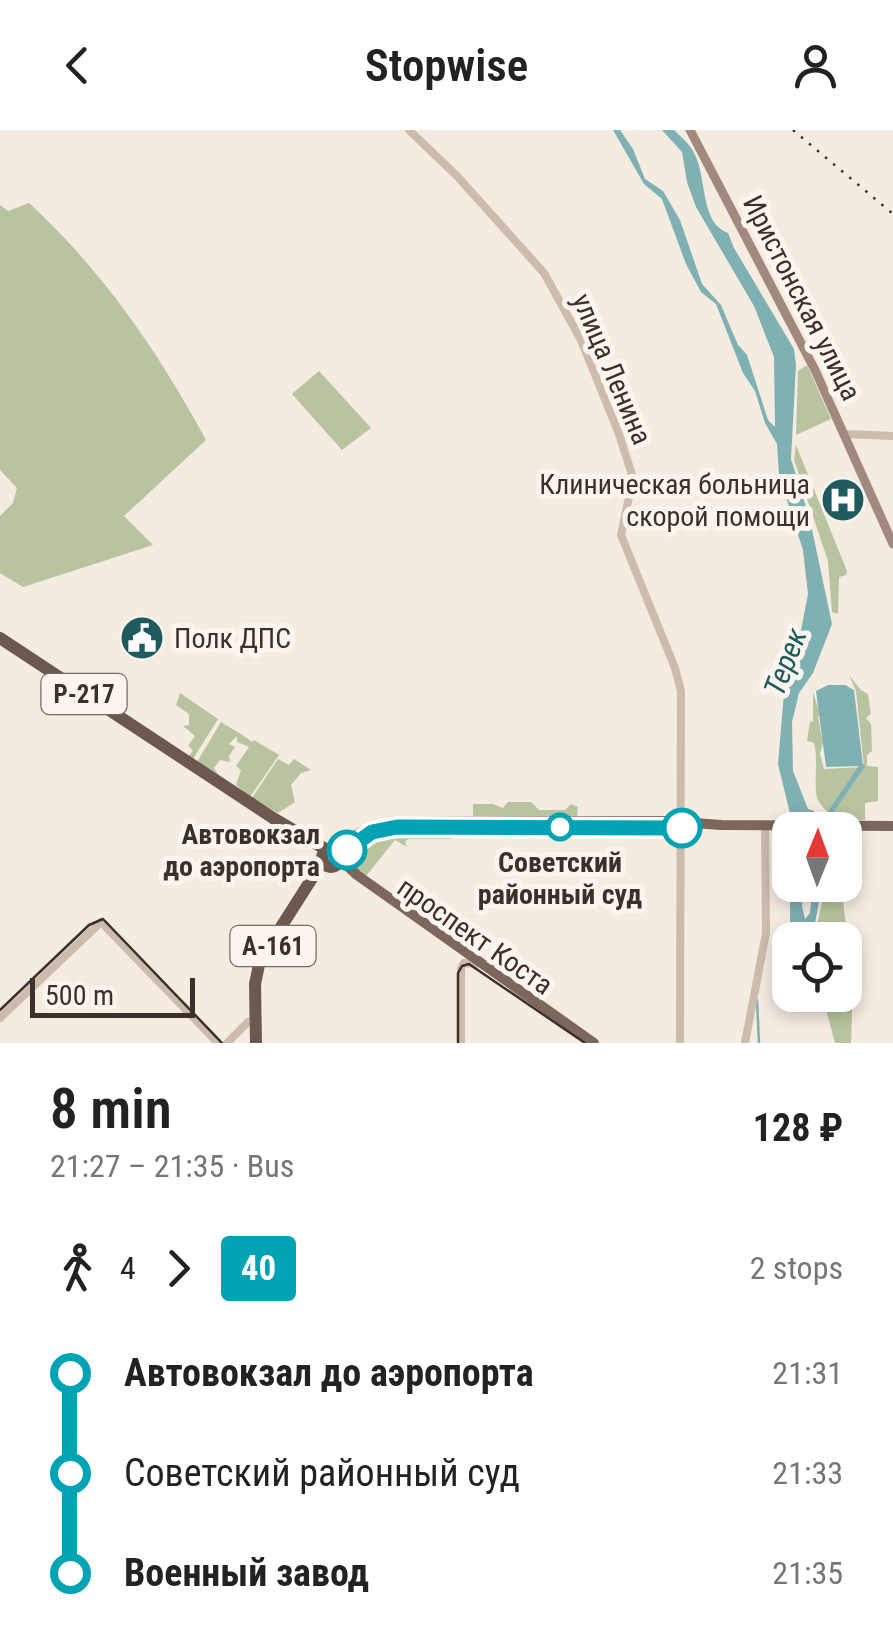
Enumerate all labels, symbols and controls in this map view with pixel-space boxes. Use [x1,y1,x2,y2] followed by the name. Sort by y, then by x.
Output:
[50,38,105,93] icon: back
[788,38,843,93] icon: person
[365,39,528,92] text: Stopwise
[736,190,868,406] street label: Иристонская улица
[565,289,659,449] street label: улица Ленина
[539,468,810,533] place label: Клиническая больница скорой помощи
[820,477,866,523] hospital icon: Клиническая больница скорой помощи
[119,615,165,661] public building icon: Полк ДПС
[174,622,291,655] place label: Полк ДПС
[756,622,814,701] water label: Терек
[42,674,126,714] road number: Р-217
[663,809,701,847] unlabelled marker
[772,812,862,902] north arrow
[772,812,862,1012] map controls
[547,814,573,840] marker: Советский районный суд
[163,818,320,883] place label: Автовокзал до аэропорта
[328,831,366,869] marker: Автовокзал до аэропорта
[478,846,642,911] place label: Советский районный суд
[391,870,559,1002] street label: проспект Коста
[772,922,862,1012] button: locate
[230,926,316,966] road number: А-161
[30,973,195,1018] scale bar
[45,979,114,1012] text: 500 m
[50,1077,172,1141] text: 8 min
[753,1106,843,1150] text: 128 ₽
[50,1147,294,1185] text: 21:27 – 21:35 · Bus
[50,1241,105,1296] icon: walk
[151,1241,206,1296] icon: forward
[241,1248,276,1289] text: 40
[120,1249,136,1287] text: 4
[750,1249,843,1287] text: 2 stops
[124,1351,534,1395] text: Автовокзал до аэропорта
[772,1354,843,1392] text: 21:31
[124,1451,520,1495] text: Советский районный суд
[772,1454,843,1492] text: 21:33
[124,1551,369,1595] text: Военный завод
[772,1554,843,1592] text: 21:35

